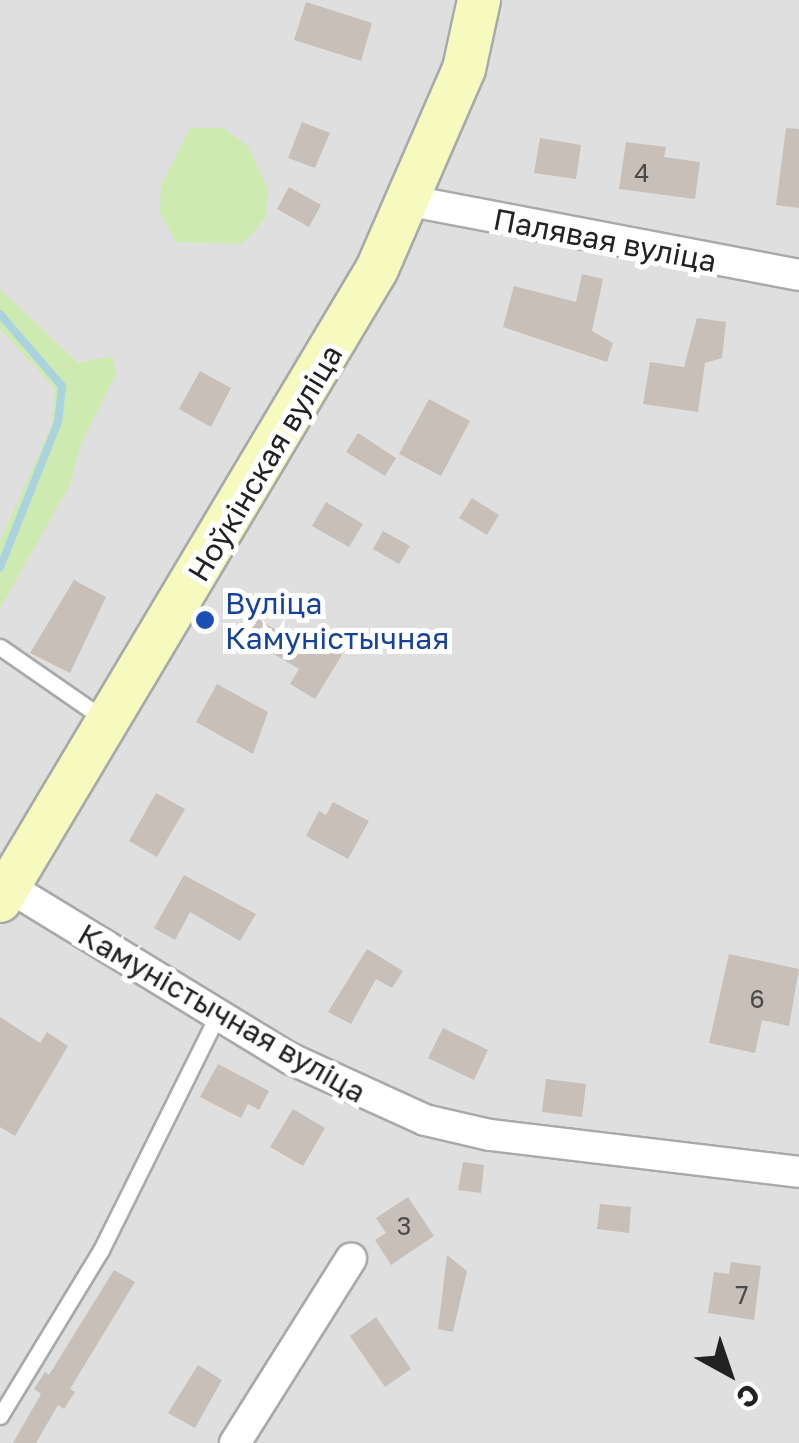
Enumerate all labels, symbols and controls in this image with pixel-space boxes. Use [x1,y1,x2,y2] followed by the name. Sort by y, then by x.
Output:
[634,158,650,188] house number: 4
[490,201,720,279] street label: Палявая вуліца
[180,338,350,588] street label: Ноўкінская вуліца
[225,585,449,656] place label: Вуліца Камуністычная
[194,609,216,631] marker: Вуліца Камуністычная
[72,916,372,1110] street label: Камуністычная вуліца
[749,984,765,1014] house number: 6
[397,1211,411,1241] house number: 3
[735,1280,749,1310] house number: 7
[679,1323,779,1423] north arrow
[730,1377,767,1415] text: С

